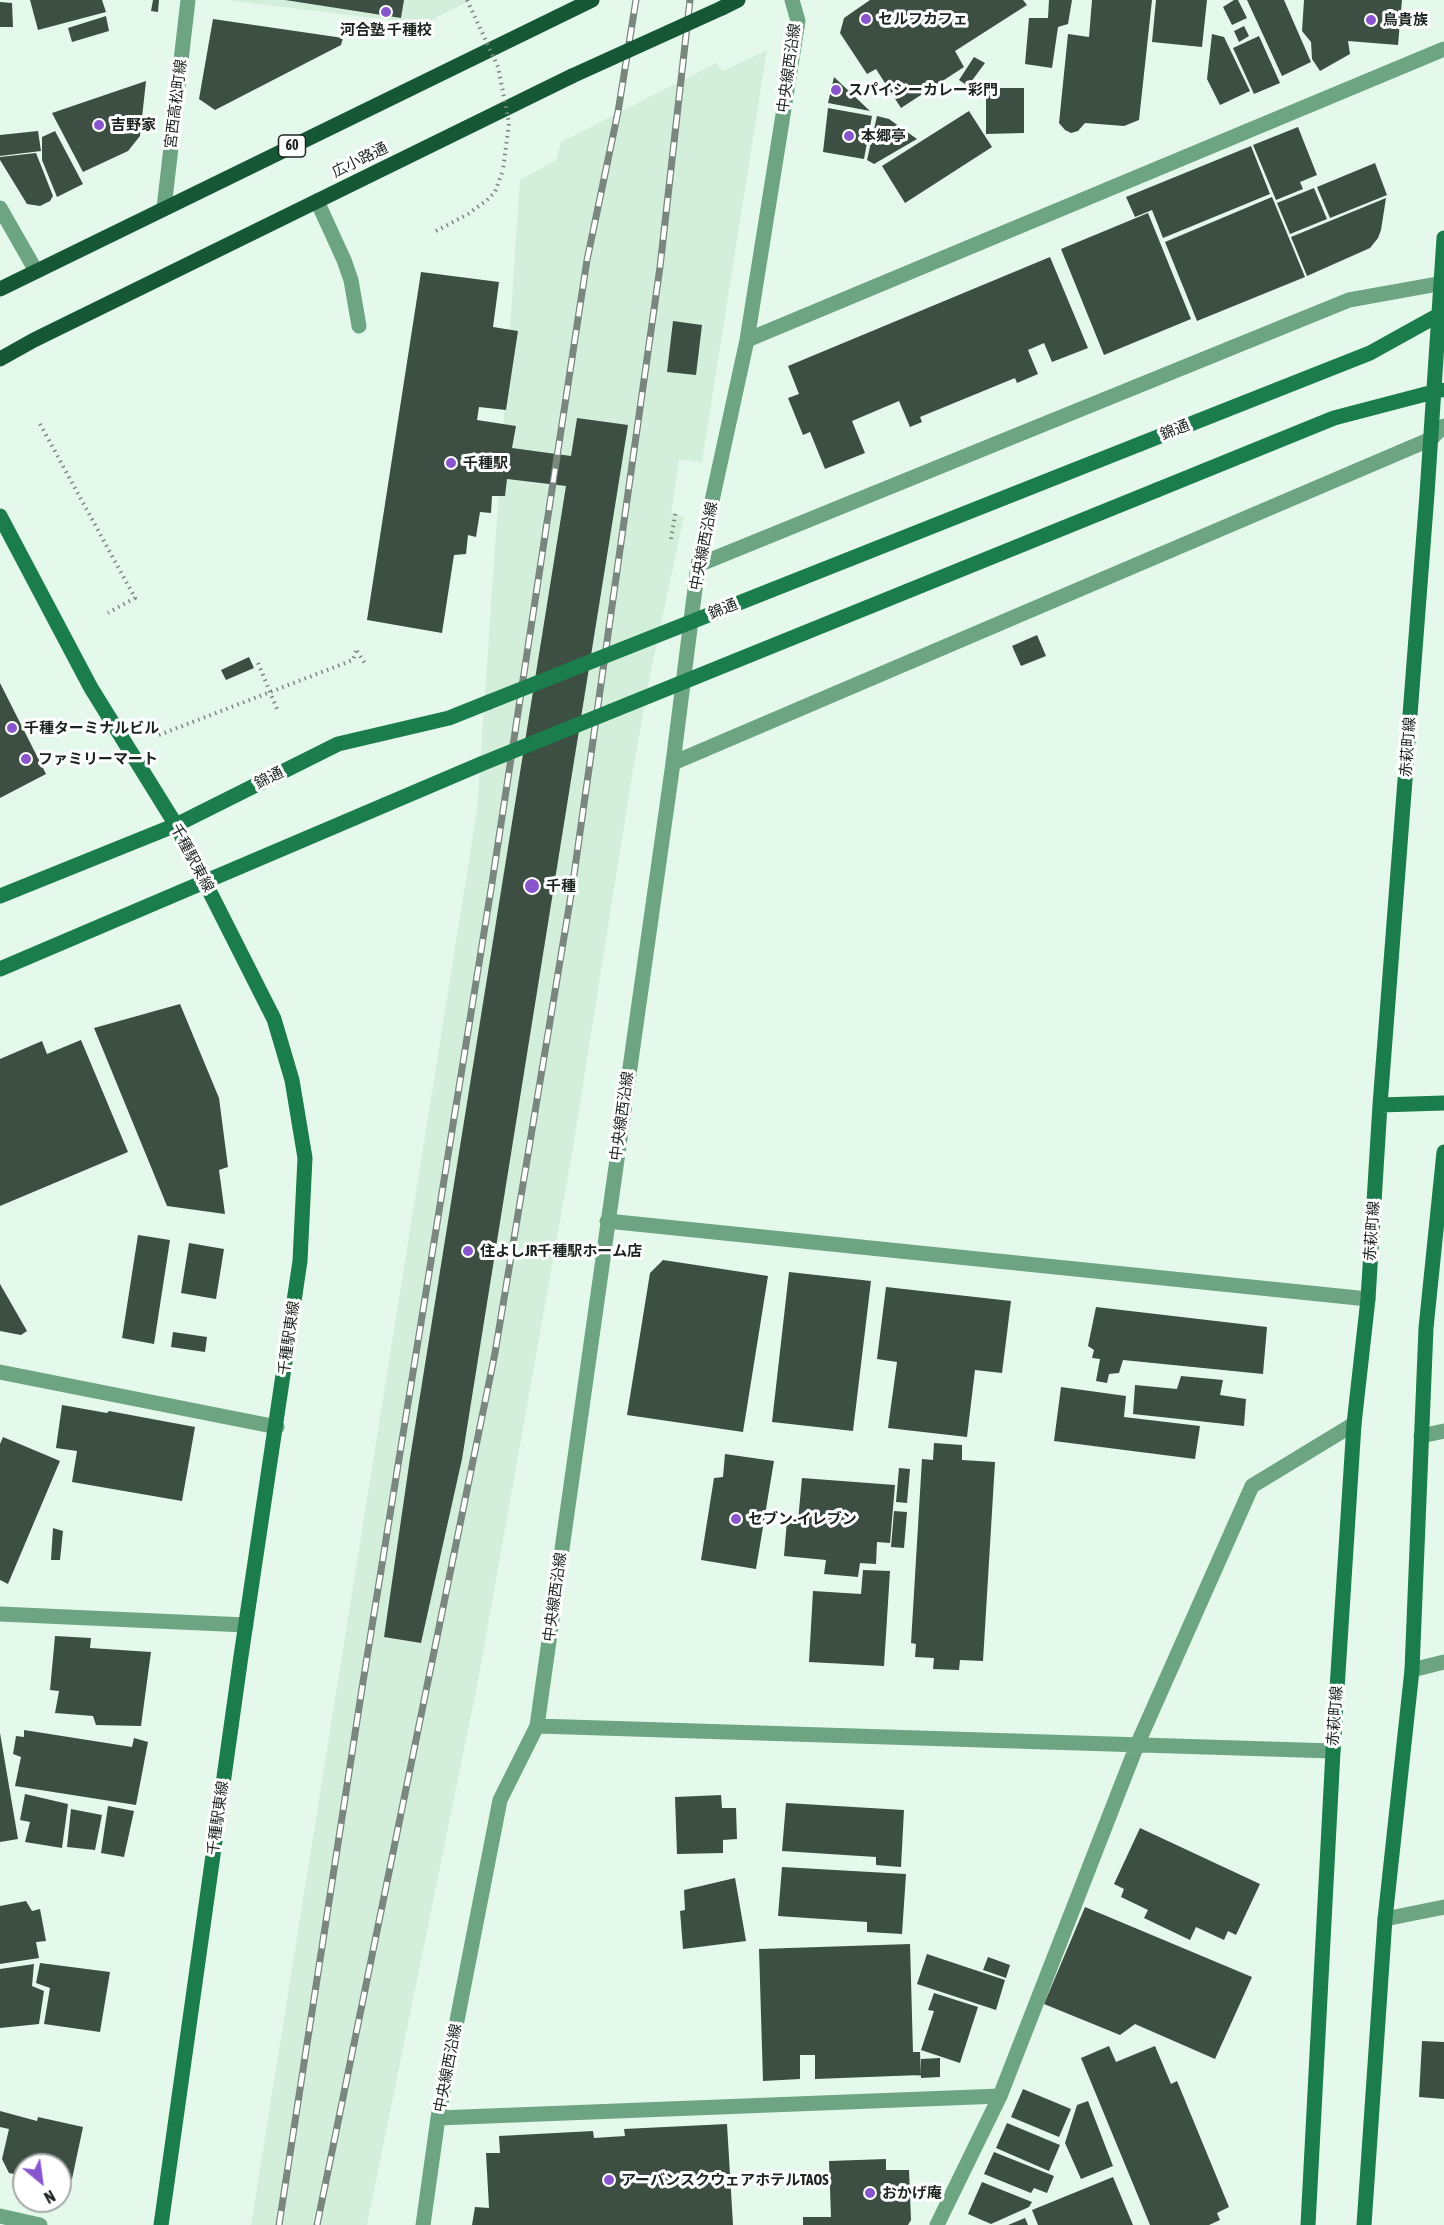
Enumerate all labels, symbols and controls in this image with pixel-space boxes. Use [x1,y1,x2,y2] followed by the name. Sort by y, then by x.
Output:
[379,5,393,19] marker: 河合塾 千種校
[878,10,968,28] place label: セルフカフェ
[1383,11,1428,29] place label: 鳥貴族
[859,12,873,26] marker: セルフカフェ
[1364,13,1378,27] marker: 鳥貴族
[340,21,432,39] place label: 河合塾 千種校
[774,22,804,114] street label: 中央線西沿線
[162,58,190,150] street label: 宮西高松町線
[848,81,998,99] place label: スパイシーカレー彩門
[829,83,843,97] marker: スパイシーカレー彩門
[111,116,156,134] place label: 吉野家
[92,118,106,132] marker: 吉野家
[861,127,906,145] place label: 本郷亭
[842,129,856,143] marker: 本郷亭
[278,135,306,157] road number: 60
[329,139,391,181] street label: 広小路通
[1158,416,1192,444] street label: 錦通
[463,454,508,472] place label: 千種駅
[444,456,458,470] marker: 千種駅
[687,500,721,592] street label: 中央線西沿線
[706,595,740,623] street label: 錦通
[1397,716,1419,778] street label: 赤萩町線
[24,719,159,737] place label: 千種ターミナルビル
[5,721,19,735] marker: 千種ターミナルビル
[38,750,158,768] place label: ファミリーマート
[19,752,33,766] marker: ファミリーマート
[252,763,286,793] street label: 錦通
[166,821,218,895] street label: 千種駅東線
[523,877,541,895] marker: 千種
[546,877,576,895] place label: 千種
[607,1070,637,1162] street label: 中央線西沿線
[1361,1200,1383,1262] street label: 赤萩町線
[480,1242,642,1260] place label: 住よしJR千種駅ホーム店
[461,1244,475,1258] marker: 住よしJR千種駅ホーム店
[275,1300,303,1376] street label: 千種駅東線
[748,1510,857,1528] place label: セブン-イレブン
[729,1512,743,1526] marker: セブン-イレブン
[540,1551,570,1643] street label: 中央線西沿線
[1324,1685,1346,1747] street label: 赤萩町線
[204,1780,232,1856] street label: 千種駅東線
[431,2022,465,2114] street label: 中央線西沿線
[12,2153,72,2213] north arrow
[621,2171,828,2189] place label: アーバンスクウェアホテルTAOS
[602,2173,616,2187] marker: アーバンスクウェアホテルTAOS
[882,2184,942,2202] place label: おかげ庵
[863,2186,877,2200] marker: おかげ庵
[41,2187,58,2207] text: N

